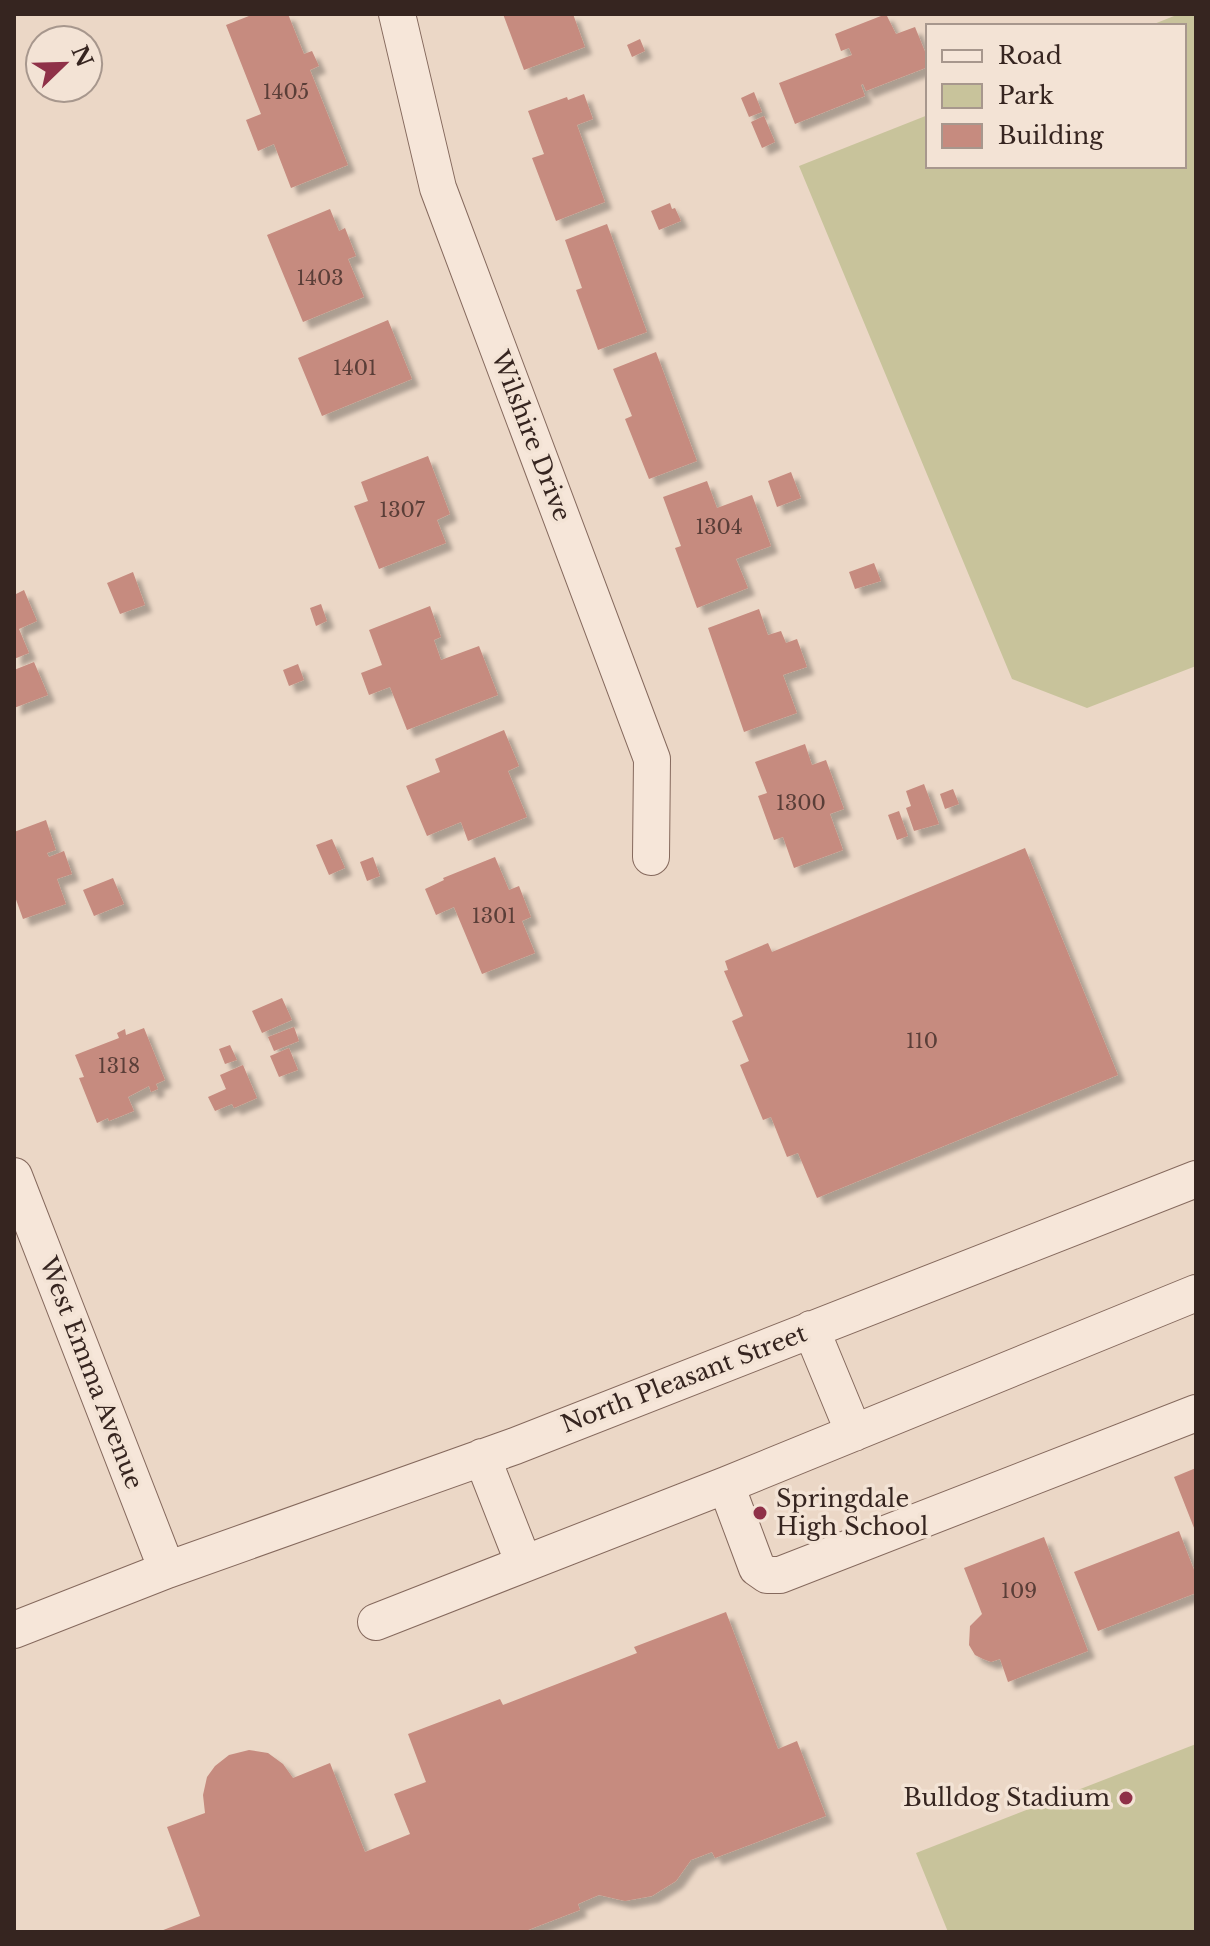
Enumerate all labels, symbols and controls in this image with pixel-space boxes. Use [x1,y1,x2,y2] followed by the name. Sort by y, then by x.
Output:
[24,24,104,104] north arrow
[926,24,1186,168] legend
[998,41,1062,70] text: Road
[65,42,99,71] text: N
[263,80,309,104] house number: 1405
[998,81,1054,110] text: Park
[998,121,1104,150] text: Building
[296,266,344,290] house number: 1403
[485,346,577,525] street label: Wilshire Drive
[333,356,377,380] house number: 1401
[379,498,426,522] house number: 1307
[695,515,743,539] house number: 1304
[776,791,826,815] house number: 1300
[472,904,516,928] house number: 1301
[906,1029,938,1053] house number: 110
[98,1054,140,1078] house number: 1318
[33,1252,149,1493] street label: West Emma Avenue
[557,1318,811,1439] street label: North Pleasant Street
[776,1484,928,1541] place label: Springdale High School
[751,1504,769,1522] marker: Springdale High School
[1001,1579,1037,1603] house number: 109
[903,1783,1110,1812] place label: Bulldog Stadium
[1117,1789,1135,1807] marker: Bulldog Stadium

